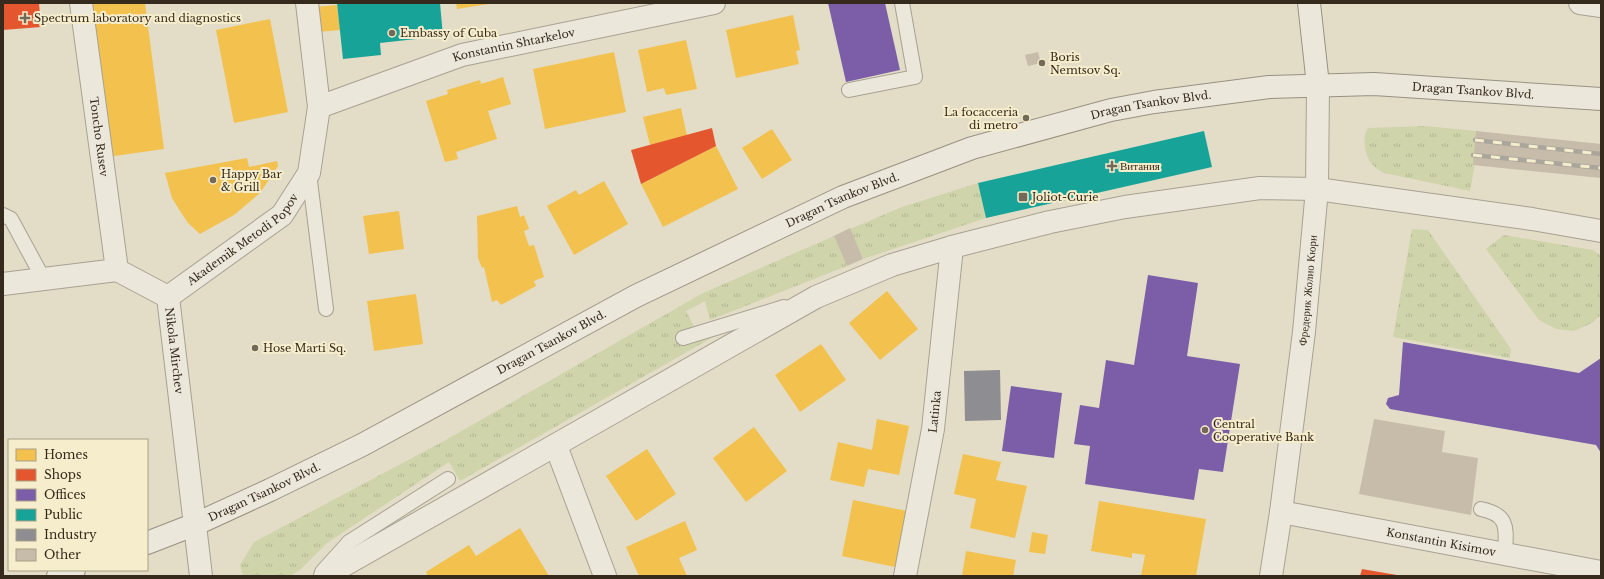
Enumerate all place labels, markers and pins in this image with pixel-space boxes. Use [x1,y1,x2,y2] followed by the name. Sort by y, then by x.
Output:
[34,11,241,25] place label: Spectrum laboratory and diagnostics
[19,12,31,24] marker: Spectrum laboratory and diagnostics
[400,26,498,40] place label: Embassy of Cuba
[387,28,397,38] marker: Embassy of Cuba
[1050,50,1121,77] place label: Boris Nemtsov Sq.
[1037,58,1047,68] marker: Boris Nemtsov Sq.
[944,105,1019,132] place label: La focacceria di metro
[1021,113,1031,123] marker: La focacceria di metro
[1120,159,1160,173] place label: Витания
[1107,161,1117,171] marker: Витания
[221,167,282,194] place label: Happy Bar & Grill
[208,175,218,185] marker: Happy Bar & Grill
[1030,190,1099,204] place label: Joliot-Curie
[1017,191,1029,203] marker: Joliot-Curie
[263,341,346,355] place label: Hose Marti Sq.
[250,343,260,353] marker: Hose Marti Sq.
[1213,417,1314,444] place label: Central Cooperative Bank
[1200,425,1210,435] marker: Central Cooperative Bank

